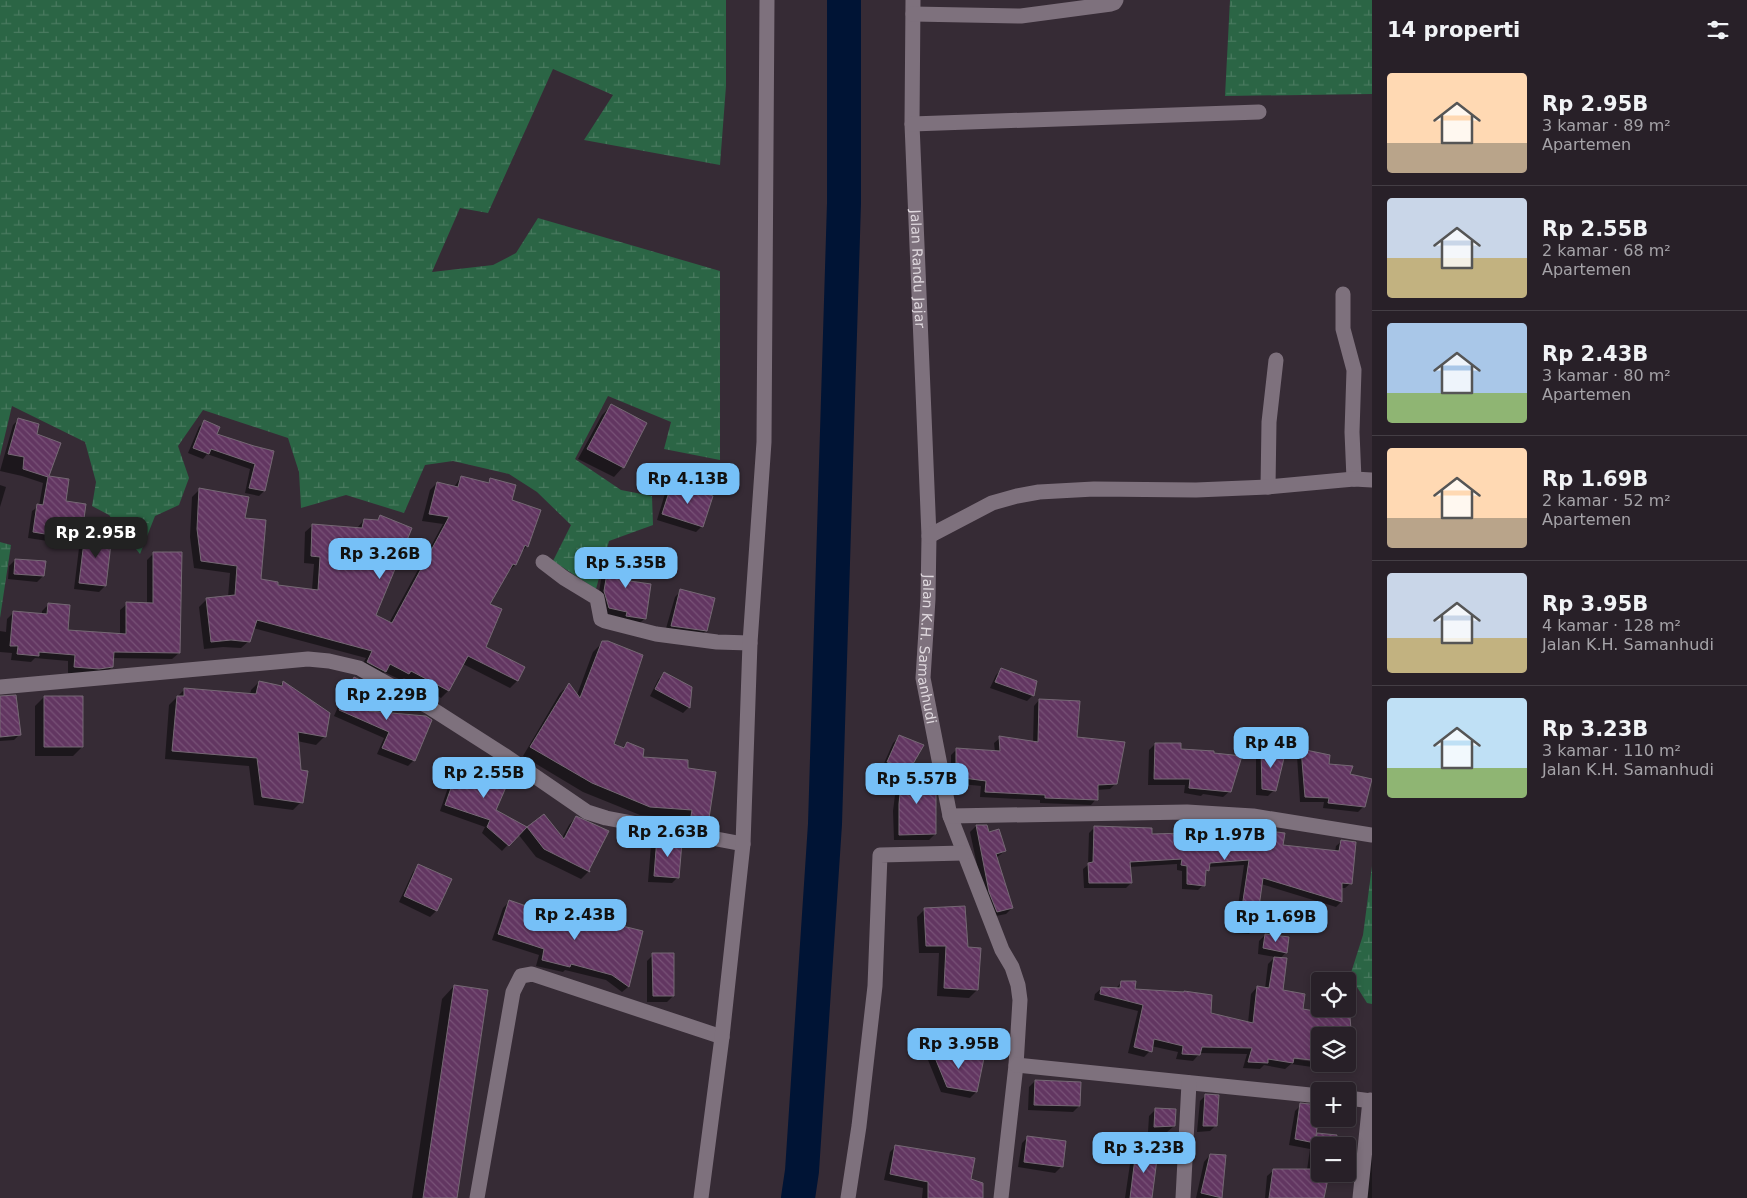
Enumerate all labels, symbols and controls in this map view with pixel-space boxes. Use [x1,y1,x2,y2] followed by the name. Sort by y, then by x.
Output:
[1704,16,1732,44] icon: filters
[1387,18,1520,42] text: 14 properti
[1542,92,1648,116] text: Rp 2.95B
[1427,93,1487,153] icon: home
[1542,116,1671,135] text: 3 kamar · 89 m²
[1542,135,1631,154] text: Apartemen
[907,208,928,329] street label: Jalan Randu Jajar
[1542,217,1648,241] text: Rp 2.55B
[1427,218,1487,278] icon: home
[1542,241,1671,260] text: 2 kamar · 68 m²
[1542,260,1631,279] text: Apartemen
[1542,342,1648,366] text: Rp 2.43B
[1427,343,1487,403] icon: home
[1542,366,1671,385] text: 3 kamar · 80 m²
[1542,385,1631,404] text: Apartemen
[636,462,740,505] pin: Rp 4.13B
[1542,467,1648,491] text: Rp 1.69B
[1427,468,1487,528] icon: home
[647,469,729,488] text: Rp 4.13B
[1542,491,1671,510] text: 2 kamar · 52 m²
[1542,510,1631,529] text: Apartemen
[44,516,148,559] pin: Rp 2.95B
[55,523,137,542] text: Rp 2.95B
[328,538,432,580] pin: Rp 3.26B
[339,544,421,563] text: Rp 3.26B
[574,546,678,589] pin: Rp 5.35B
[585,553,667,572] text: Rp 5.35B
[915,573,940,725] street label: Jalan K.H. Samanhudi
[1542,592,1648,616] text: Rp 3.95B
[1427,593,1487,653] icon: home
[1542,616,1681,635] text: 4 kamar · 128 m²
[1542,635,1714,654] text: Jalan K.H. Samanhudi
[335,678,439,721] pin: Rp 2.29B
[346,685,428,704] text: Rp 2.29B
[1542,717,1648,741] text: Rp 3.23B
[1427,718,1487,778] icon: home
[1236,726,1306,769] pin: Rp 4B
[1245,733,1297,752] text: Rp 4B
[1542,741,1681,760] text: 3 kamar · 110 m²
[432,756,536,799] pin: Rp 2.55B
[1542,760,1714,779] text: Jalan K.H. Samanhudi
[865,762,969,805] pin: Rp 5.57B
[443,763,525,782] text: Rp 2.55B
[876,769,958,788] text: Rp 5.57B
[616,816,720,858] pin: Rp 2.63B
[1173,818,1277,861] pin: Rp 1.97B
[627,822,709,841] text: Rp 2.63B
[1184,825,1266,844] text: Rp 1.97B
[523,898,627,941] pin: Rp 2.43B
[1224,900,1328,943] pin: Rp 1.69B
[534,905,616,924] text: Rp 2.43B
[1235,907,1317,926] text: Rp 1.69B
[1311,972,1356,1182] map controls
[1311,972,1356,1017] button: locate
[1311,1027,1356,1072] button: layers
[907,1028,1011,1070] pin: Rp 3.95B
[918,1034,1000,1053] text: Rp 3.95B
[1311,1082,1356,1127] button: +
[1092,1132,1196,1174] pin: Rp 3.23B
[1311,1137,1356,1182] button: −
[1103,1138,1185,1157] text: Rp 3.23B

